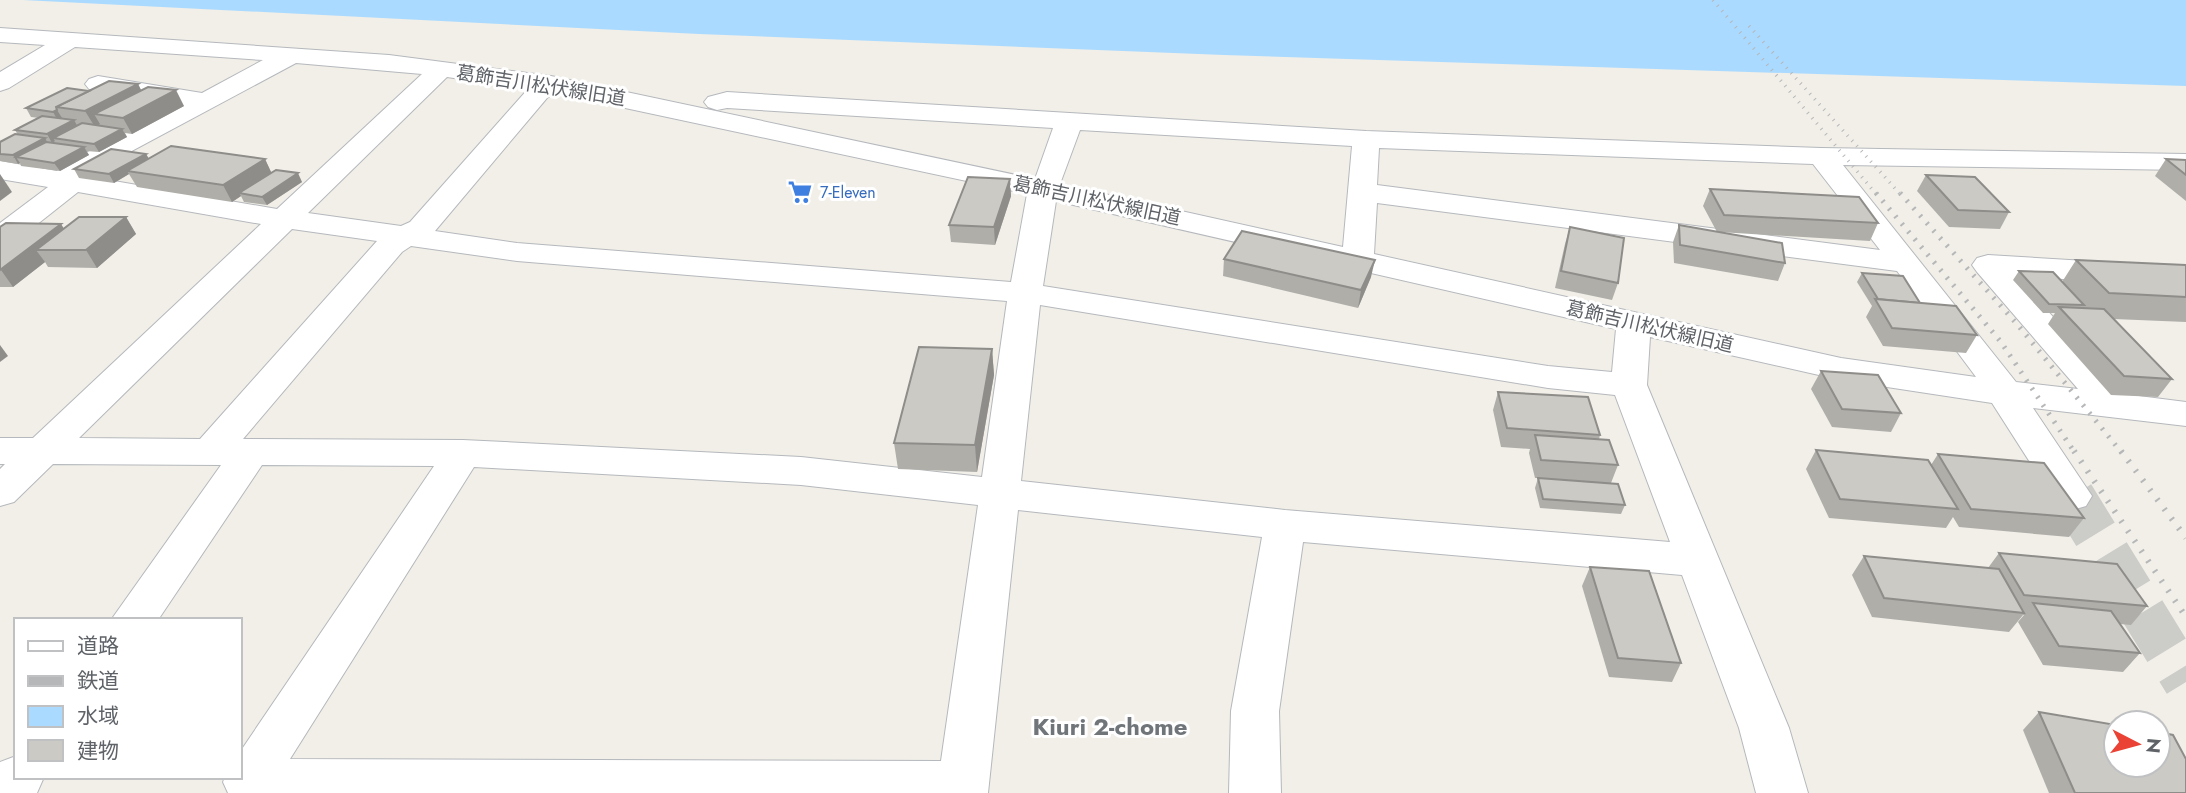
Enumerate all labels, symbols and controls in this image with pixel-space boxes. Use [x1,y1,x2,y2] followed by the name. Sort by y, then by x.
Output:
[454,59,627,112] street label: 葛飾吉川松伏線旧道
[1010,170,1183,231] street label: 葛飾吉川松伏線旧道
[786,178,814,206] supermarket icon: 7-Eleven
[820,181,876,204] place label: 7-Eleven
[1564,294,1736,359] street label: 葛飾吉川松伏線旧道
[14,618,242,779] legend
[77,631,119,661] text: 道路
[77,666,119,696] text: 鉄道
[77,701,119,731] text: 水域
[1032,709,1188,744] district label: Kiuri 2-chome
[2102,709,2172,779] north arrow
[77,736,119,766] text: 建物
[2139,737,2168,755] text: N

